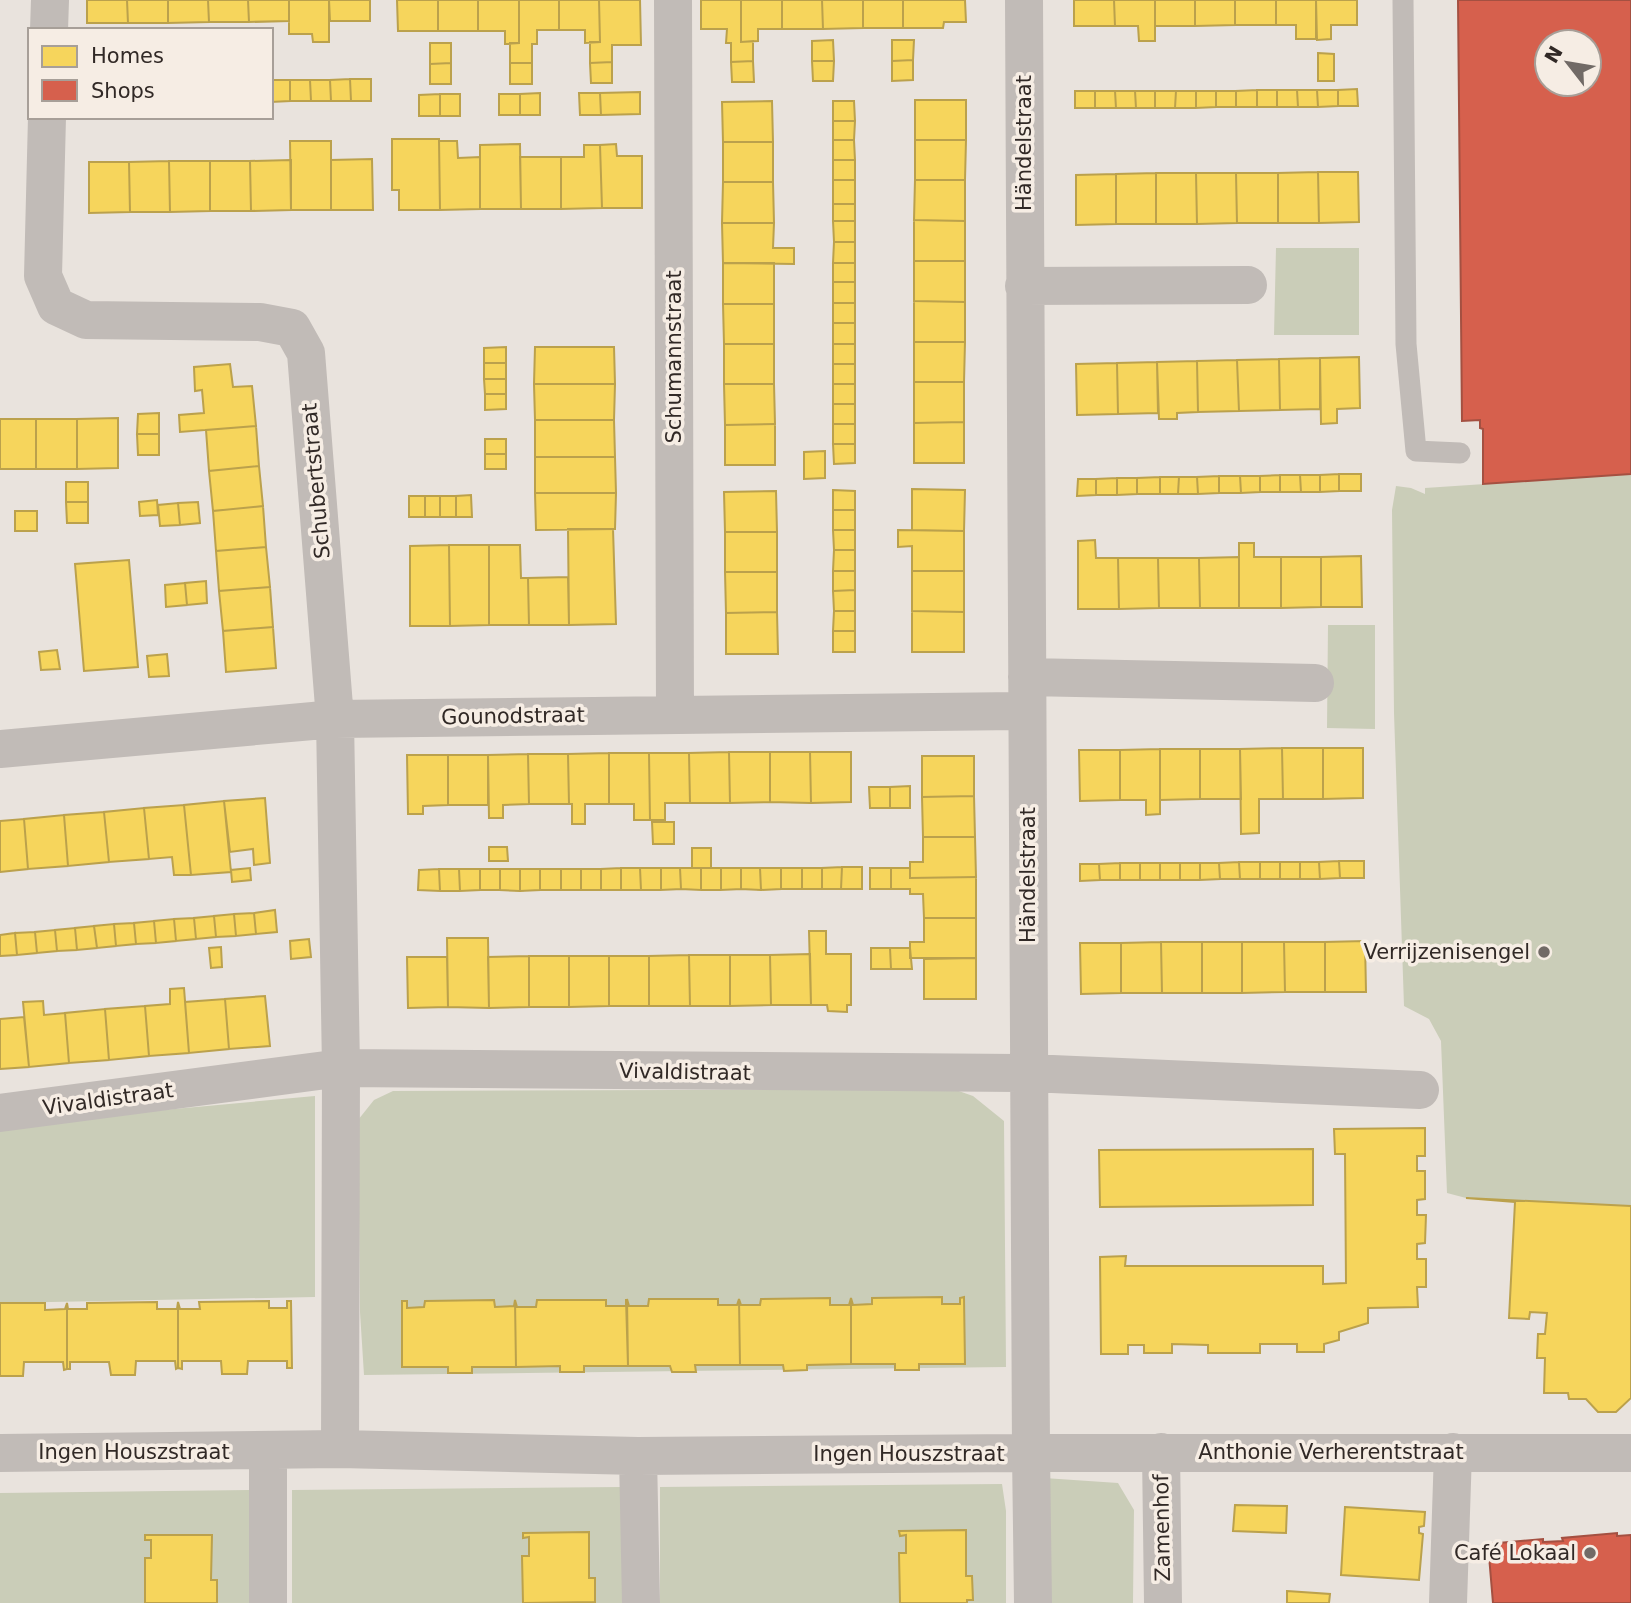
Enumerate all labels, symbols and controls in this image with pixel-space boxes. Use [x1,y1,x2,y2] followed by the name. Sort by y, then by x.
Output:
[28,28,273,119] legend
[1533,28,1603,98] north arrow
[1540,42,1567,67] text: N
[91,44,164,68] text: Homes
[1012,75,1036,211] street label: Händelstraat
[91,79,155,103] text: Shops
[662,270,686,444] street label: Schumannstraat
[297,402,335,560] street label: Schubertstraat
[441,703,585,729] street label: Gounodstraat
[1016,807,1040,943] street label: Händelstraat
[1363,940,1530,964] place label: Verrijzenisengel
[1536,944,1552,960] marker: Verrijzenisengel
[619,1059,751,1085] street label: Vivaldistraat
[41,1078,175,1120] street label: Vivaldistraat
[38,1440,230,1464] street label: Ingen Houszstraat
[1198,1440,1464,1464] street label: Anthonie Verherentstraat
[813,1442,1005,1466] street label: Ingen Houszstraat
[1149,1473,1175,1582] street label: Zamenhof
[1454,1541,1576,1565] place label: Café Lokaal
[1582,1545,1598,1561] marker: Café Lokaal

